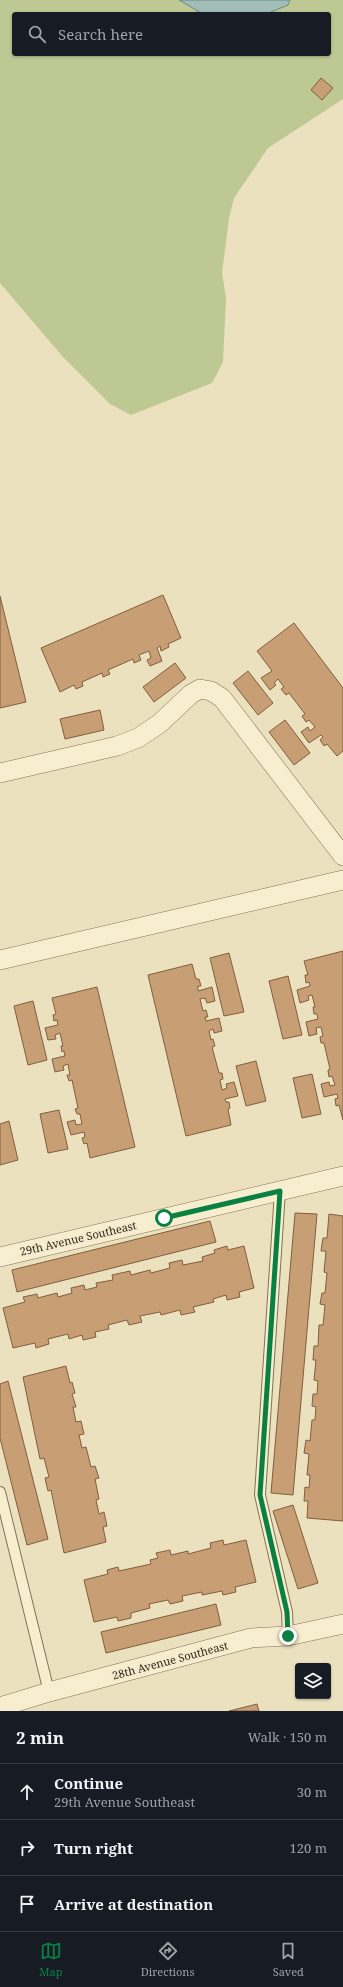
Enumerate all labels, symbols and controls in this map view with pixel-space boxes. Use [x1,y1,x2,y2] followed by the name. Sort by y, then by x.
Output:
[12,12,331,56] search box
[26,23,48,45] icon: search
[58,24,143,44] text: Search here
[155,1209,173,1227] route start
[18,1217,138,1259] street label: 29th Avenue Southeast
[279,1627,297,1645] route end
[110,1637,230,1683] street label: 28th Avenue Southeast
[295,1663,331,1699] map controls
[295,1663,331,1699] button: layers
[16,1726,64,1749] text: 2 min
[248,1728,327,1746] text: Walk · 150 m
[54,1773,123,1793] text: Continue
[16,1781,38,1803] icon: ahead
[297,1783,327,1801] text: 30 m
[54,1793,195,1811] text: 29th Avenue Southeast
[16,1837,38,1859] icon: right
[54,1838,133,1858] text: Turn right
[290,1839,327,1857] text: 120 m
[16,1893,38,1915] icon: arrive
[54,1894,213,1914] text: Arrive at destination
[39,1940,62,1979] tab: Map
[141,1940,194,1979] tab: Directions
[273,1940,304,1979] tab: Saved

